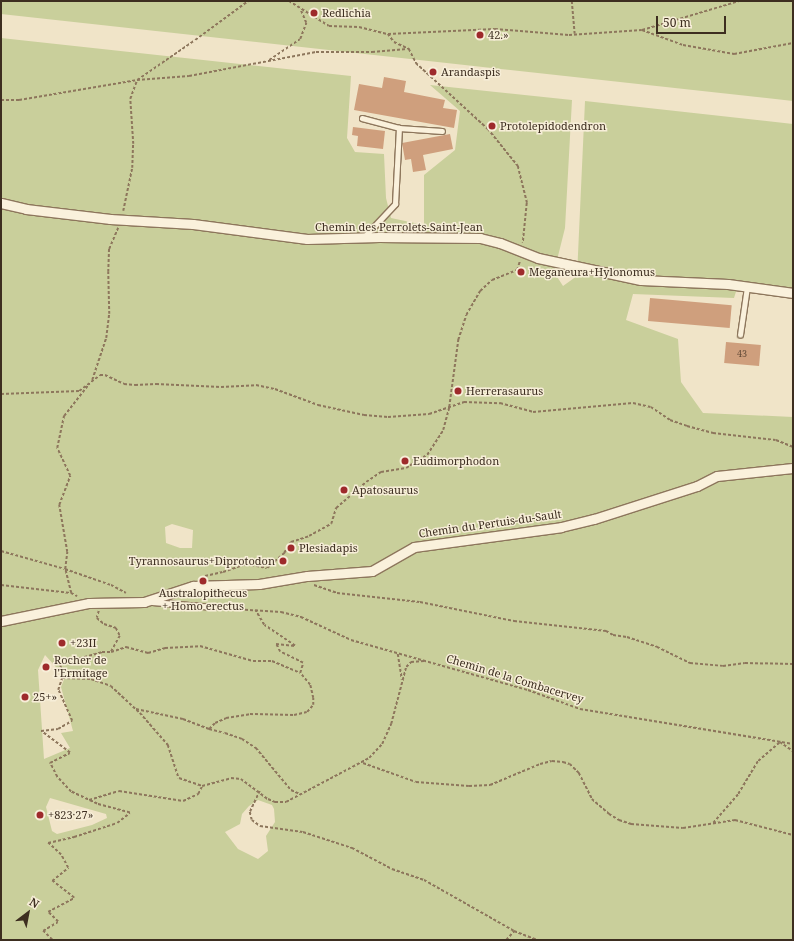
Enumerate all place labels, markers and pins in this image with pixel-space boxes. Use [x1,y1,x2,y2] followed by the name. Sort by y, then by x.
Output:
[322,6,371,20] place label: Redlichia
[309,8,319,18] marker: Redlichia
[488,28,509,42] place label: 42.»
[475,30,485,40] marker: 42.»
[441,65,500,79] place label: Arandaspis
[428,67,438,77] marker: Arandaspis
[500,119,606,133] place label: Protolepidodendron
[487,121,497,131] marker: Protolepidodendron
[529,265,655,279] place label: Meganeura+Hylonomus
[516,267,526,277] marker: Meganeura+Hylonomus
[466,384,543,398] place label: Herrerasaurus
[453,386,463,396] marker: Herrerasaurus
[413,454,499,468] place label: Eudimorphodon
[400,456,410,466] marker: Eudimorphodon
[352,483,418,497] place label: Apatosaurus
[339,485,349,495] marker: Apatosaurus
[299,541,358,555] place label: Plesiadapis
[286,543,296,553] marker: Plesiadapis
[129,554,275,568] place label: Tyrannosaurus+Diprotodon
[278,556,288,566] marker: Tyrannosaurus+Diprotodon
[198,576,208,586] marker: Australopithecus + Homo erectus
[159,587,247,613] place label: Australopithecus + Homo erectus
[70,636,97,650] place label: +23II
[57,638,67,648] marker: +23II
[54,654,108,680] place label: Rocher de l'Ermitage
[41,662,51,672] marker: Rocher de l'Ermitage
[33,690,57,704] place label: 25+»
[20,692,30,702] marker: 25+»
[48,808,93,822] place label: +823·27»
[35,810,45,820] marker: +823·27»

